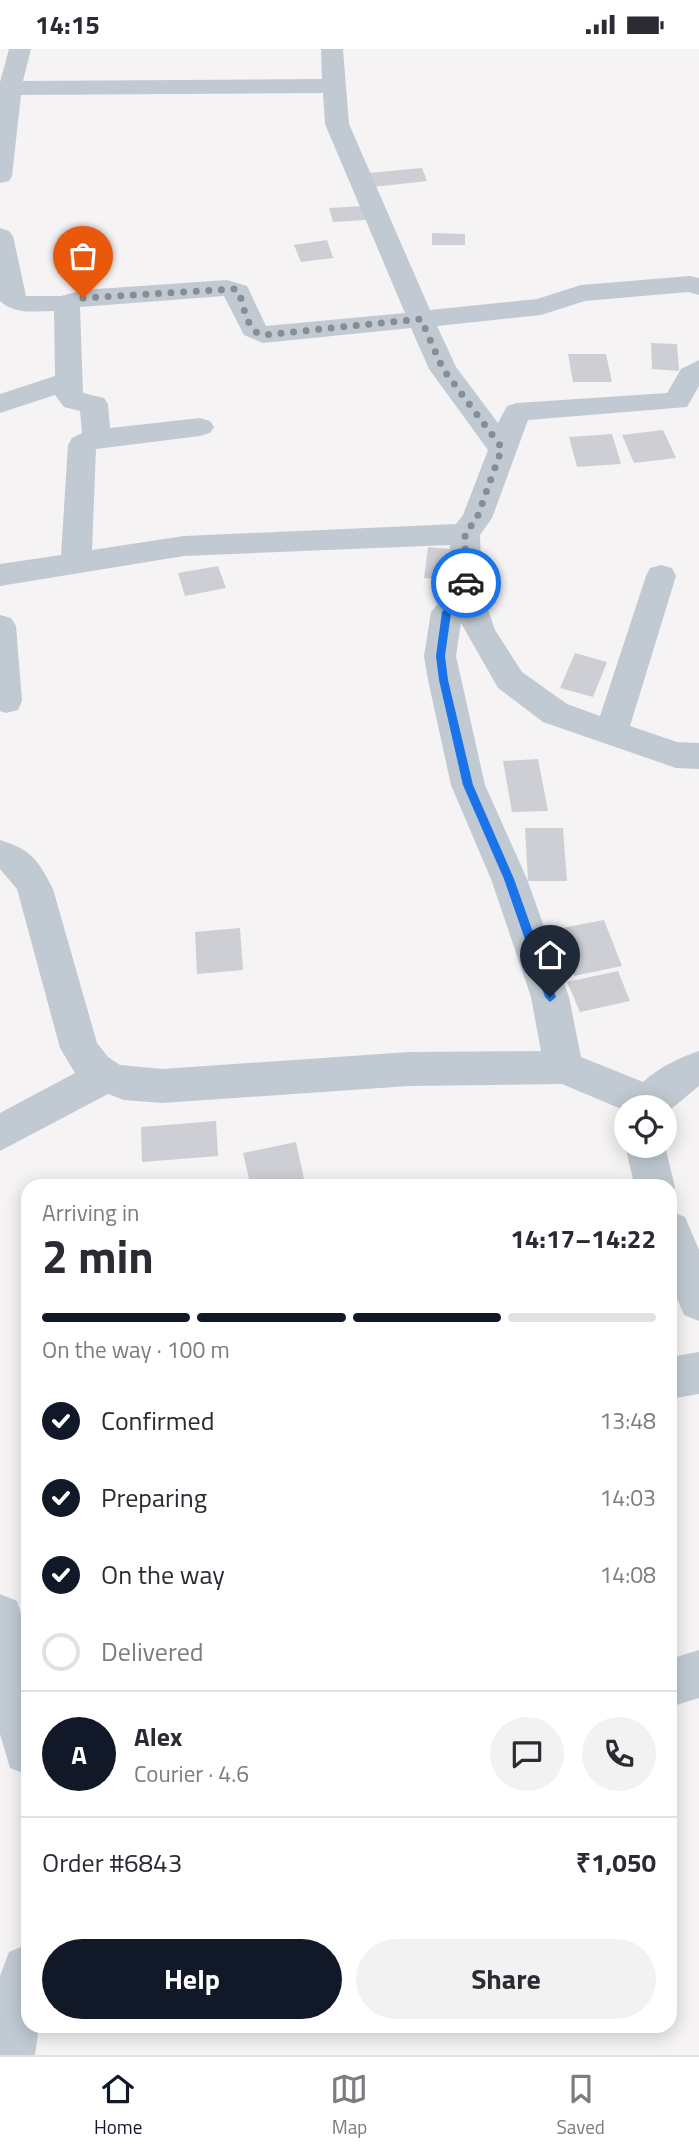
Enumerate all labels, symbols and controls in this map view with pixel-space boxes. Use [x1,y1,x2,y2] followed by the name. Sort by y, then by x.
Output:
[35,5,100,44] text: 14:15
[53,226,113,298] pin
[64,237,102,275] icon: bag
[431,548,501,618] courier
[447,564,485,602] icon: car
[520,925,580,997] pin
[531,936,569,974] icon: home
[614,1095,677,1158] map controls
[614,1095,677,1158] button: locate
[42,1195,139,1230] text: Arriving in
[510,1219,656,1258] text: 14:17–14:22
[42,1221,154,1291] text: 2 min
[42,1332,230,1367] text: On the way · 100 m
[101,1401,215,1440] text: Confirmed
[42,1402,80,1440] icon: check
[599,1403,656,1438] text: 13:48
[101,1478,207,1517] text: Preparing
[42,1479,80,1517] icon: check
[599,1480,656,1515] text: 14:03
[101,1555,225,1594] text: On the way
[42,1556,80,1594] icon: check
[599,1557,656,1592] text: 14:08
[101,1632,204,1671] text: Delivered
[134,1717,182,1756] text: Alex
[490,1717,564,1791] button: chat
[582,1717,656,1791] button: phone
[71,1735,87,1774] text: A
[134,1756,249,1791] text: Courier · 4.6
[42,1843,182,1882] text: Order #6843
[576,1843,656,1882] text: ₹1,050
[42,1939,342,2019] button: Help
[356,1939,656,2019] button: Share
[94,2070,142,2141] tab: Home
[330,2070,368,2141] tab: Map
[557,2070,605,2141] tab: Saved

